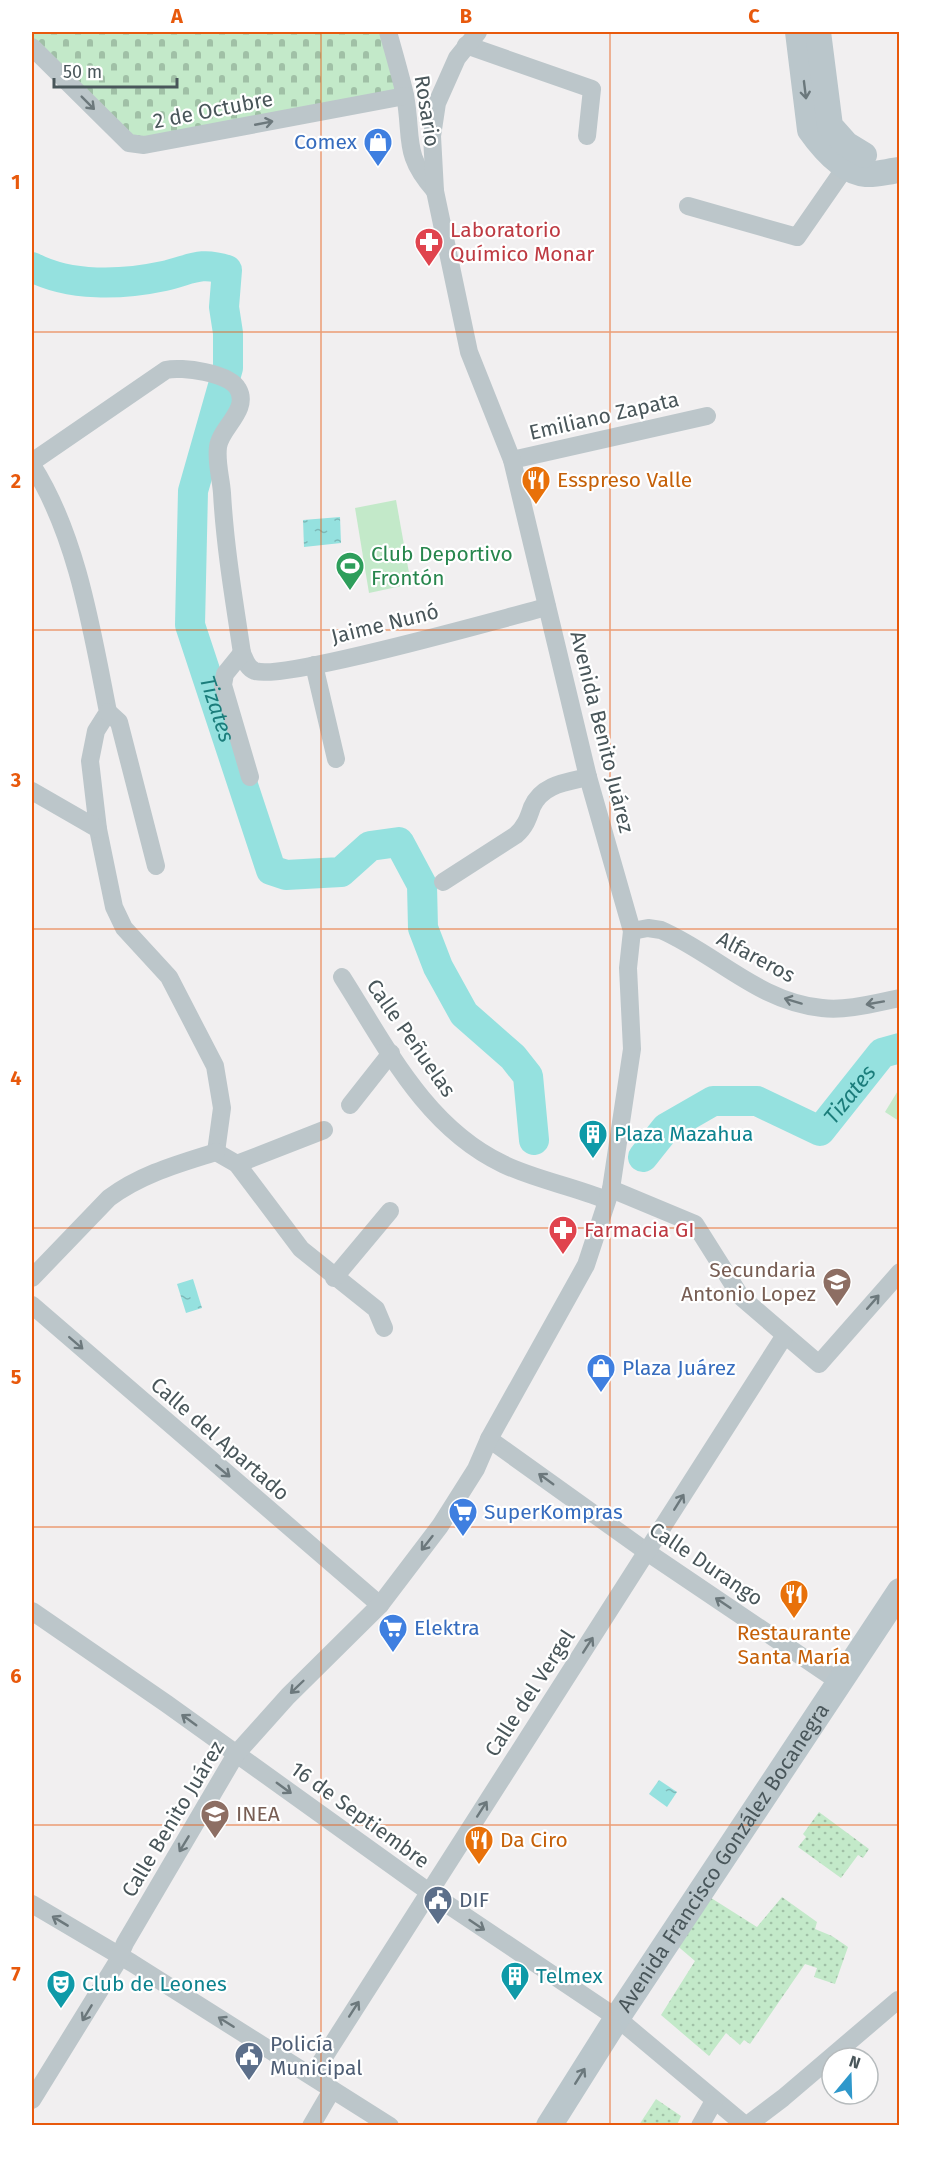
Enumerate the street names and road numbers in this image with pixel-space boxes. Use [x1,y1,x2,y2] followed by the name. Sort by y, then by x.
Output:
[409,73,445,149] street label: Rosario
[151,86,275,134] street label: 2 de Octubre
[526,386,682,446] street label: Emiliano Zapata
[329,598,441,650] street label: Jaime Nunó
[564,628,640,836] street label: Avenida Benito Juárez
[713,926,800,988] street label: Alfareros
[361,974,461,1102] street label: Calle Peñuelas
[145,1372,295,1506] street label: Calle del Apartado
[644,1516,768,1612] street label: Calle Durango
[479,1625,581,1761] street label: Calle del Vergel
[611,1698,835,2017] street label: Avenida Francisco González Bocanegra
[116,1736,230,1902] street label: Calle Benito Juárez
[286,1756,434,1874] street label: 16 de Septiembre

